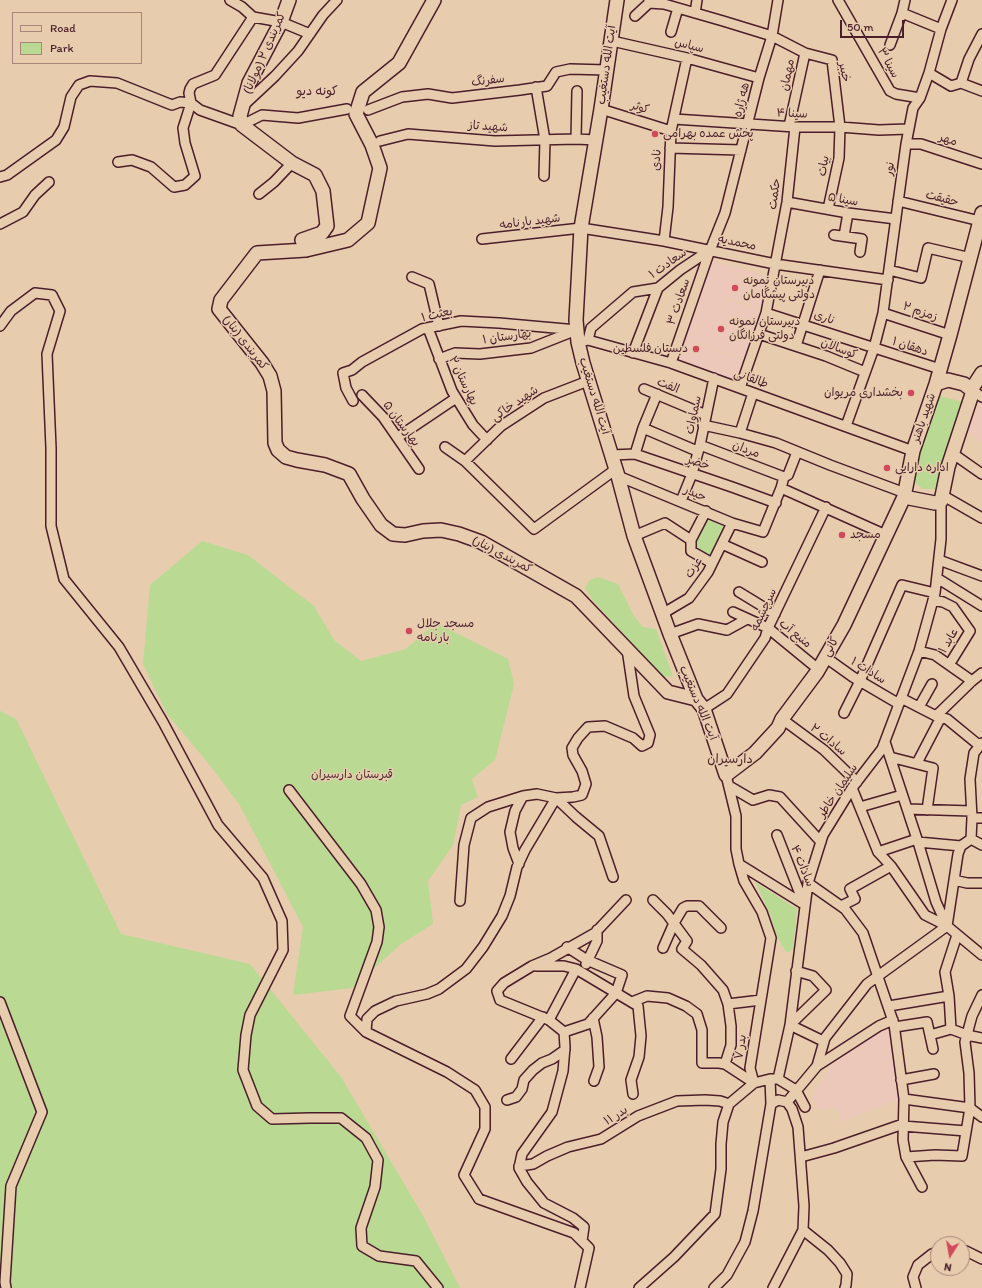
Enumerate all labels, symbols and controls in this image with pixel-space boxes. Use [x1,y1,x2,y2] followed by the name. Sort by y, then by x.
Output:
[241,10,289,96] street label: کمربندی ۲ (مولانا)
[12,12,142,64] legend
[842,12,906,38] scale bar
[847,20,873,34] text: 50 m
[50,21,76,35] text: Road
[594,24,620,106] street label: آیت الله دستغیب
[673,35,705,57] street label: سپاس
[50,41,74,55] text: Park
[874,45,902,81] street label: سینا ۳
[778,58,798,92] street label: مهمان
[835,61,853,83] street label: خیبر
[470,72,506,90] street label: سفرنگ
[731,81,753,119] street label: هه ژاره
[296,84,338,100] district label: کونه دیو
[629,98,651,118] street label: کوثر
[776,106,808,122] street label: سینا ۴
[468,118,508,136] street label: شهید تاز
[663,127,754,141] place label: پخش عمده بهرامی
[650,129,660,139] marker: پخش عمده بهرامی
[937,130,959,150] street label: مهر
[649,149,665,171] street label: نادی
[815,154,833,178] street label: بیات
[882,161,898,177] street label: نور
[766,177,784,211] street label: حکمت
[924,188,960,210] street label: حقیقت
[827,190,859,210] street label: سینا ۵
[499,211,561,233] street label: شهید بارنامه
[717,232,757,254] street label: محمدیه
[646,246,690,282] street label: سعادت ۱
[743,274,815,302] place label: دبیرستان نمونه دولتی پیشگامان
[664,277,694,327] street label: سعادت ۳
[730,283,740,293] marker: دبیرستان نمونه دولتی پیشگامان
[901,299,939,325] street label: زمزم ۲
[420,304,454,326] street label: بعثت ۱
[812,308,836,328] street label: ناری
[219,313,271,373] street label: کمربندی (بنار)
[729,315,800,343] place label: دبیرستان نمونه دولتی فرزانگان
[716,324,726,334] marker: دبیرستان نمونه دولتی فرزانگان
[482,326,532,348] street label: بهارستان ۱
[890,334,930,360] street label: دهقان ۱
[819,335,859,363] street label: کوسالان
[613,342,688,356] place label: دبستان فلسطین
[691,344,701,354] marker: دبستان فلسطین
[445,354,481,408] street label: بهارستان ۲
[575,356,613,436] street label: آیت الله دستغیب
[732,366,770,392] street label: طالقانی
[655,375,681,397] street label: الفت
[489,383,541,425] street label: شهید خاکی
[824,386,903,400] place label: بخشداری مریوان
[906,388,916,398] marker: بخشداری مریوان
[909,391,939,445] street label: شهید باهنر
[683,394,705,436] street label: سماوات
[379,398,423,450] street label: بهارستان ۵
[730,438,762,462] street label: مردان
[684,452,712,474] street label: خضر
[895,461,949,475] place label: اداره دارایی
[882,463,892,473] marker: اداره دارایی
[682,483,708,505] street label: حیدر
[850,528,881,542] place label: مسجد
[837,530,847,540] marker: مسجد
[470,533,534,577] street label: کمربندی (بنار)
[682,555,706,581] street label: عزت
[748,586,780,634] street label: سرچشمه
[417,617,474,645] place label: مسجد جلال بارنامه
[776,617,814,651] street label: منبع آب
[404,626,414,636] marker: مسجد جلال بارنامه
[936,626,962,656] street label: عابد ۱
[820,635,842,659] street label: کانی
[848,655,888,687] street label: سادات ۱
[676,663,720,743] street label: آیت الله دستغیب
[807,721,849,759] street label: سادات ۲
[707,752,753,768] district label: دارسیران
[815,761,861,821] street label: سلیمان خاطر
[311,768,393,782] park label: قبرستان دارسیران
[787,843,817,889] street label: سادات ۴
[732,1033,750,1061] street label: بدر ۷
[601,1103,631,1129] street label: بدر ۱۱
[930,1236,970,1276] north arrow
[943,1260,953,1274] text: N

